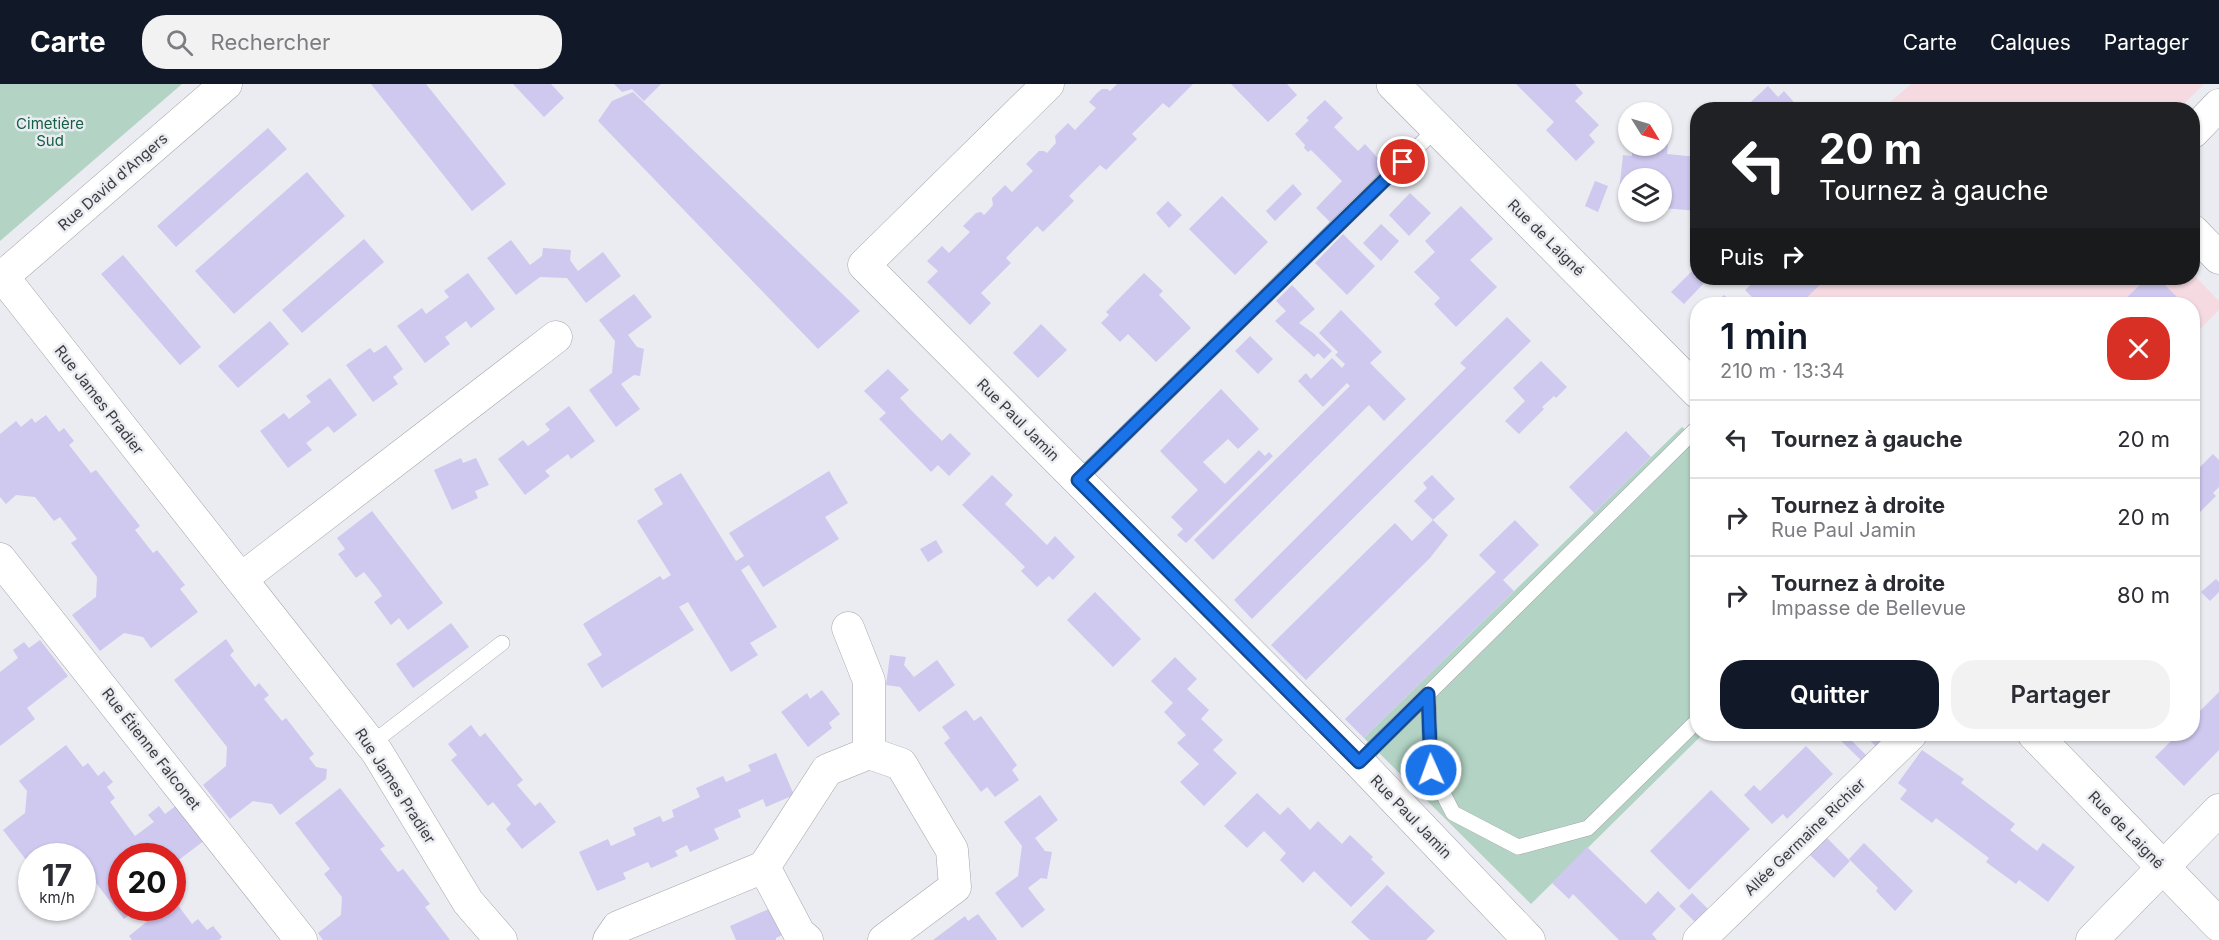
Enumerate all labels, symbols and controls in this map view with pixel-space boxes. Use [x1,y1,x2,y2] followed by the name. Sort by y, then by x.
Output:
[142,15,562,69] search box
[30,25,106,59] text: Carte
[163,26,196,59] icon: search
[211,29,330,55] text: Rechercher
[1903,30,1957,55] text: Carte
[1990,30,2071,55] text: Calques
[2104,30,2189,55] text: Partager
[1618,102,1672,156] north arrow
[1618,102,1672,222] map controls
[16,114,84,150] park label: Cimetière Sud
[1819,123,1922,174] text: 20 m
[1720,126,1798,204] icon: left
[54,129,171,234] street label: Rue David d'Angers
[1377,136,1428,187] pin
[1386,145,1419,178] icon: arrive
[1618,168,1672,222] button: layers
[1819,174,2048,207] text: Tournez à gauche
[1504,195,1589,280] street label: Rue de Laigné
[1776,240,1809,273] icon: right
[1720,244,1764,270] text: Puis
[1720,314,1808,358] text: 1 min
[2107,317,2170,380] button: close
[51,341,148,458] street label: Rue James Pradier
[1720,359,1845,383] text: 210 m · 13:34
[973,374,1064,465] street label: Rue Paul Jamin
[1720,423,1753,456] icon: left
[1771,426,1963,452] text: Tournez à gauche
[2117,426,2170,452] text: 20 m
[1771,492,1945,518] text: Tournez à droite
[1720,501,1753,534] icon: right
[2117,504,2170,530] text: 20 m
[1771,518,1916,542] text: Rue Paul Jamin
[1771,570,1945,596] text: Tournez à droite
[1720,579,1753,612] icon: right
[2117,582,2170,608] text: 80 m
[1771,596,1966,620] text: Impasse de Bellevue
[1720,660,1939,729] button: Quitter
[1951,660,2170,729] button: Partager
[98,684,205,813] street label: Rue Étienne Falconet
[351,725,440,847] street label: Rue James Pradier
[1399,738,1463,802] position arrow
[1367,771,1456,862] street label: Rue Paul Jamin
[1740,774,1869,899] street label: Allée Germaine Richier
[2084,787,2168,873] street label: Rue de Laigné
[108,843,186,921] speed limit sign: 20
[42,857,72,893] text: 17
[39,888,75,907] text: km/h

